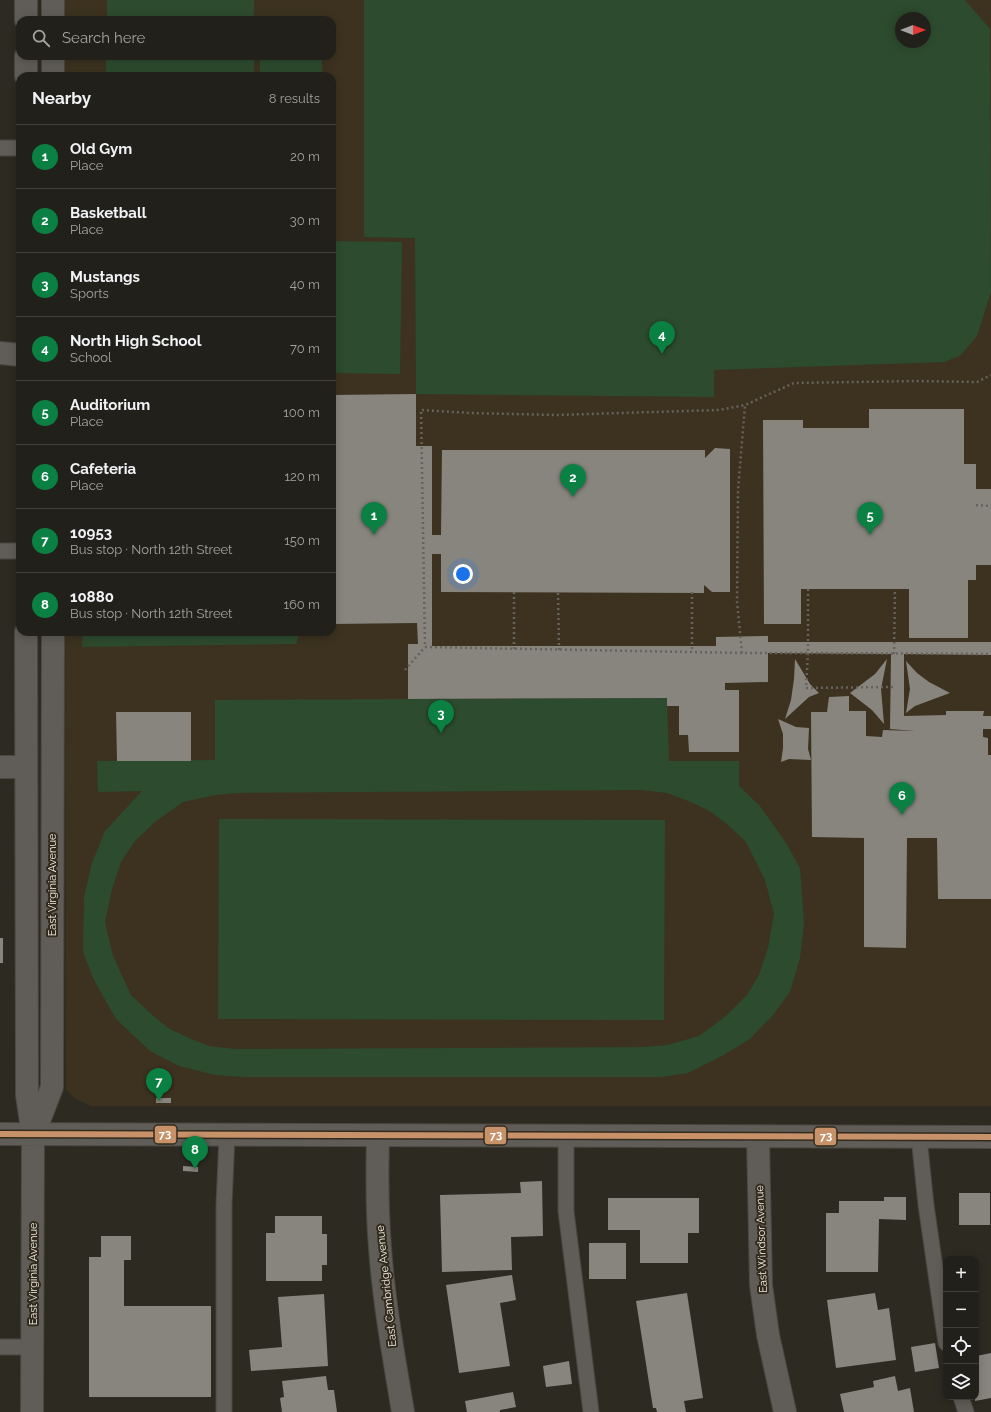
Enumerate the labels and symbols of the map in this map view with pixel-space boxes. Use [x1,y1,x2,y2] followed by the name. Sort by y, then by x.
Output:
[895,12,931,48] north arrow
[649,321,675,354] pin: 4
[560,464,586,497] pin: 2
[361,502,387,535] pin: 1
[857,502,883,535] pin: 5
[453,564,473,584] your location
[428,700,454,733] pin: 3
[889,782,915,815] pin: 6
[46,833,59,936] street label: East Virginia Avenue
[146,1068,172,1101] pin: 7
[154,1125,177,1144] line badge: 73
[484,1126,507,1145] line badge: 73
[814,1127,837,1146] line badge: 73
[159,1128,171,1141] text: 73
[490,1129,502,1142] text: 73
[820,1130,832,1143] text: 73
[182,1136,208,1169] pin: 8
[753,1184,770,1293] street label: East Windsor Avenue
[27,1222,40,1325] street label: East Virginia Avenue
[374,1224,399,1347] street label: East Cambridge Avenue

